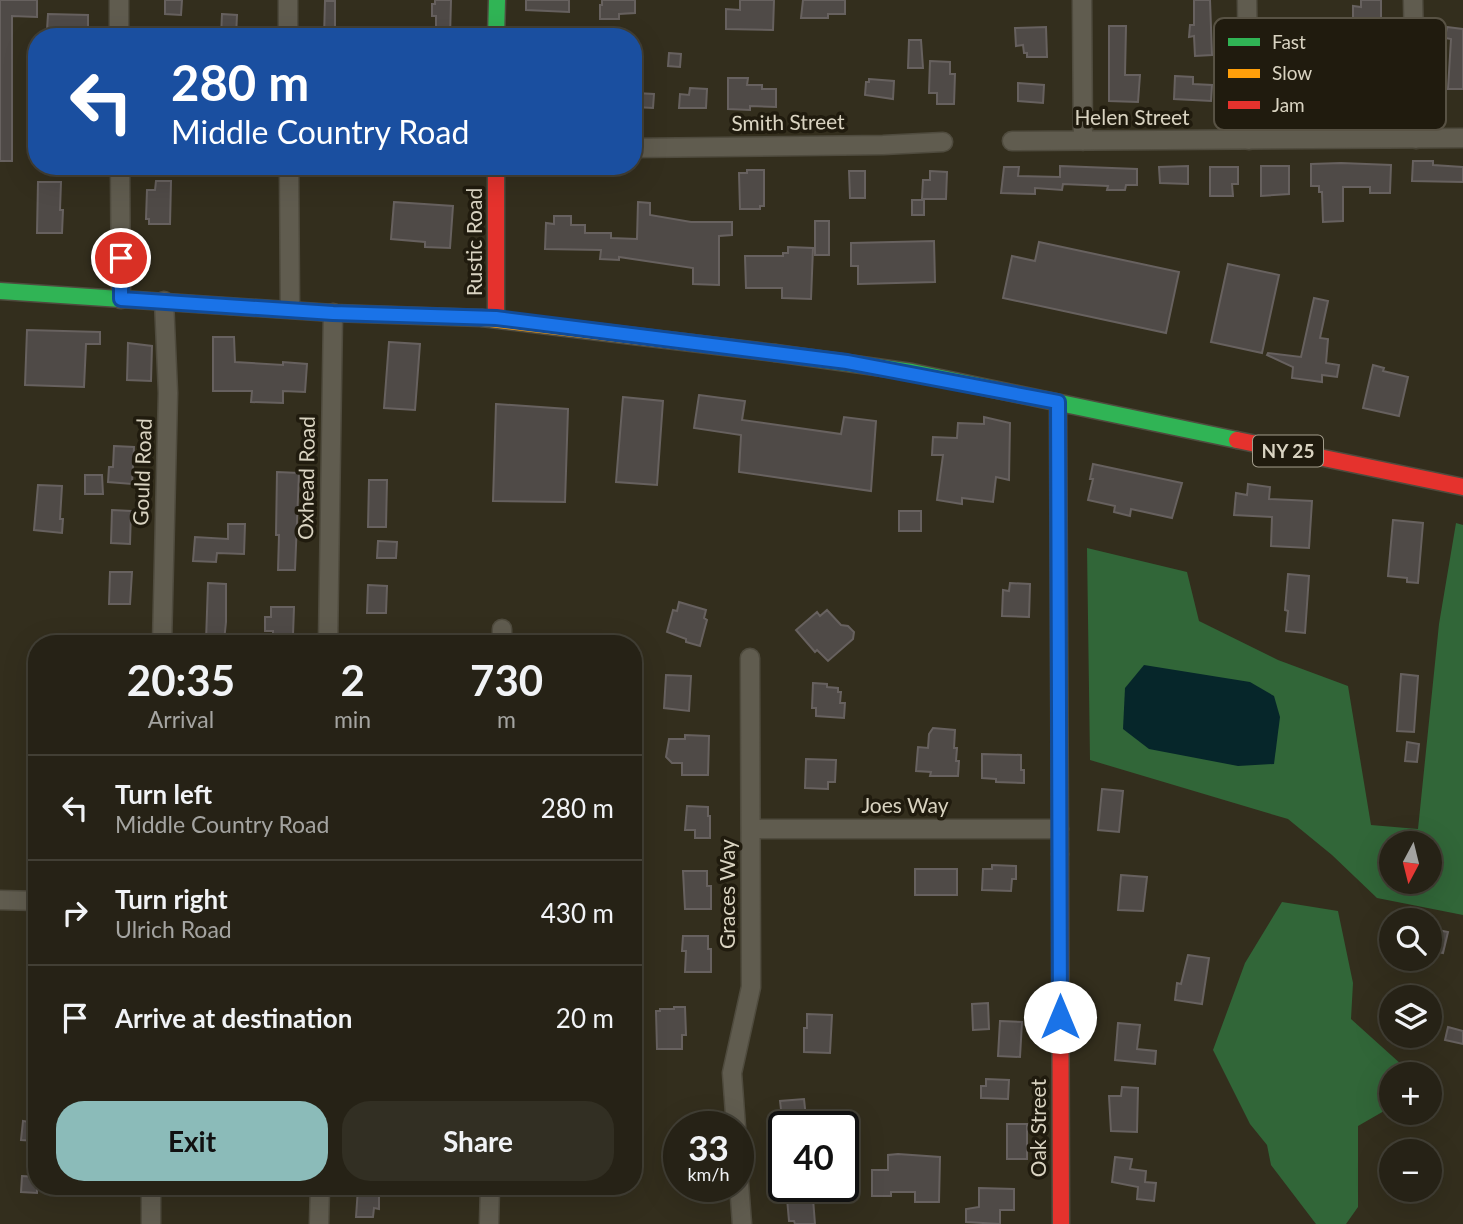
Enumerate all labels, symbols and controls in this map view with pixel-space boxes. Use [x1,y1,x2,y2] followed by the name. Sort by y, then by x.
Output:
[1214,18,1446,130] legend
[1272,30,1306,53] text: Fast
[171,53,309,111] text: 280 m
[56,56,147,147] icon: left
[1272,61,1312,84] text: Slow
[1272,93,1305,116] text: Jam
[1074,104,1190,129] street label: Helen Street
[731,108,845,135] street label: Smith Street
[171,112,469,151] text: Middle Country Road
[461,188,486,296] street label: Rustic Road
[91,228,151,288] pin
[102,239,140,277] icon: arrive
[292,416,319,540] street label: Oxhead Road
[127,418,156,526] street label: Gould Road
[1253,436,1323,466] road number: NY 25
[127,655,235,705] text: 20:35
[340,655,365,705] text: 2
[470,655,543,705] text: 730
[148,705,214,733] text: Arrival
[334,705,371,733] text: min
[497,705,516,733] text: m
[115,778,212,810] text: Turn left
[56,789,94,827] icon: left
[541,792,614,824] text: 280 m
[861,792,949,817] street label: Joes Way
[115,810,329,838] text: Middle Country Road
[1379,831,1442,894] north arrow
[1379,831,1442,1202] map controls
[714,839,739,949] street label: Graces Way
[115,883,228,915] text: Turn right
[56,894,94,932] icon: right
[541,897,614,929] text: 430 m
[1379,908,1442,971] button: search
[115,915,232,943] text: Ulrich Road
[1023,980,1097,1054] position arrow
[1379,985,1442,1048] button: layers
[56,999,94,1037] icon: arrive
[115,1002,352,1034] text: Arrive at destination
[556,1002,614,1034] text: 20 m
[1379,1062,1442,1125] button: +
[1025,1078,1050,1177] street label: Oak Street
[56,1101,328,1181] button: Exit
[342,1101,614,1181] button: Share
[768,1111,859,1202] speed limit sign: 40
[688,1126,729,1168] text: 33
[1379,1139,1442,1202] button: −
[687,1163,730,1185] text: km/h

